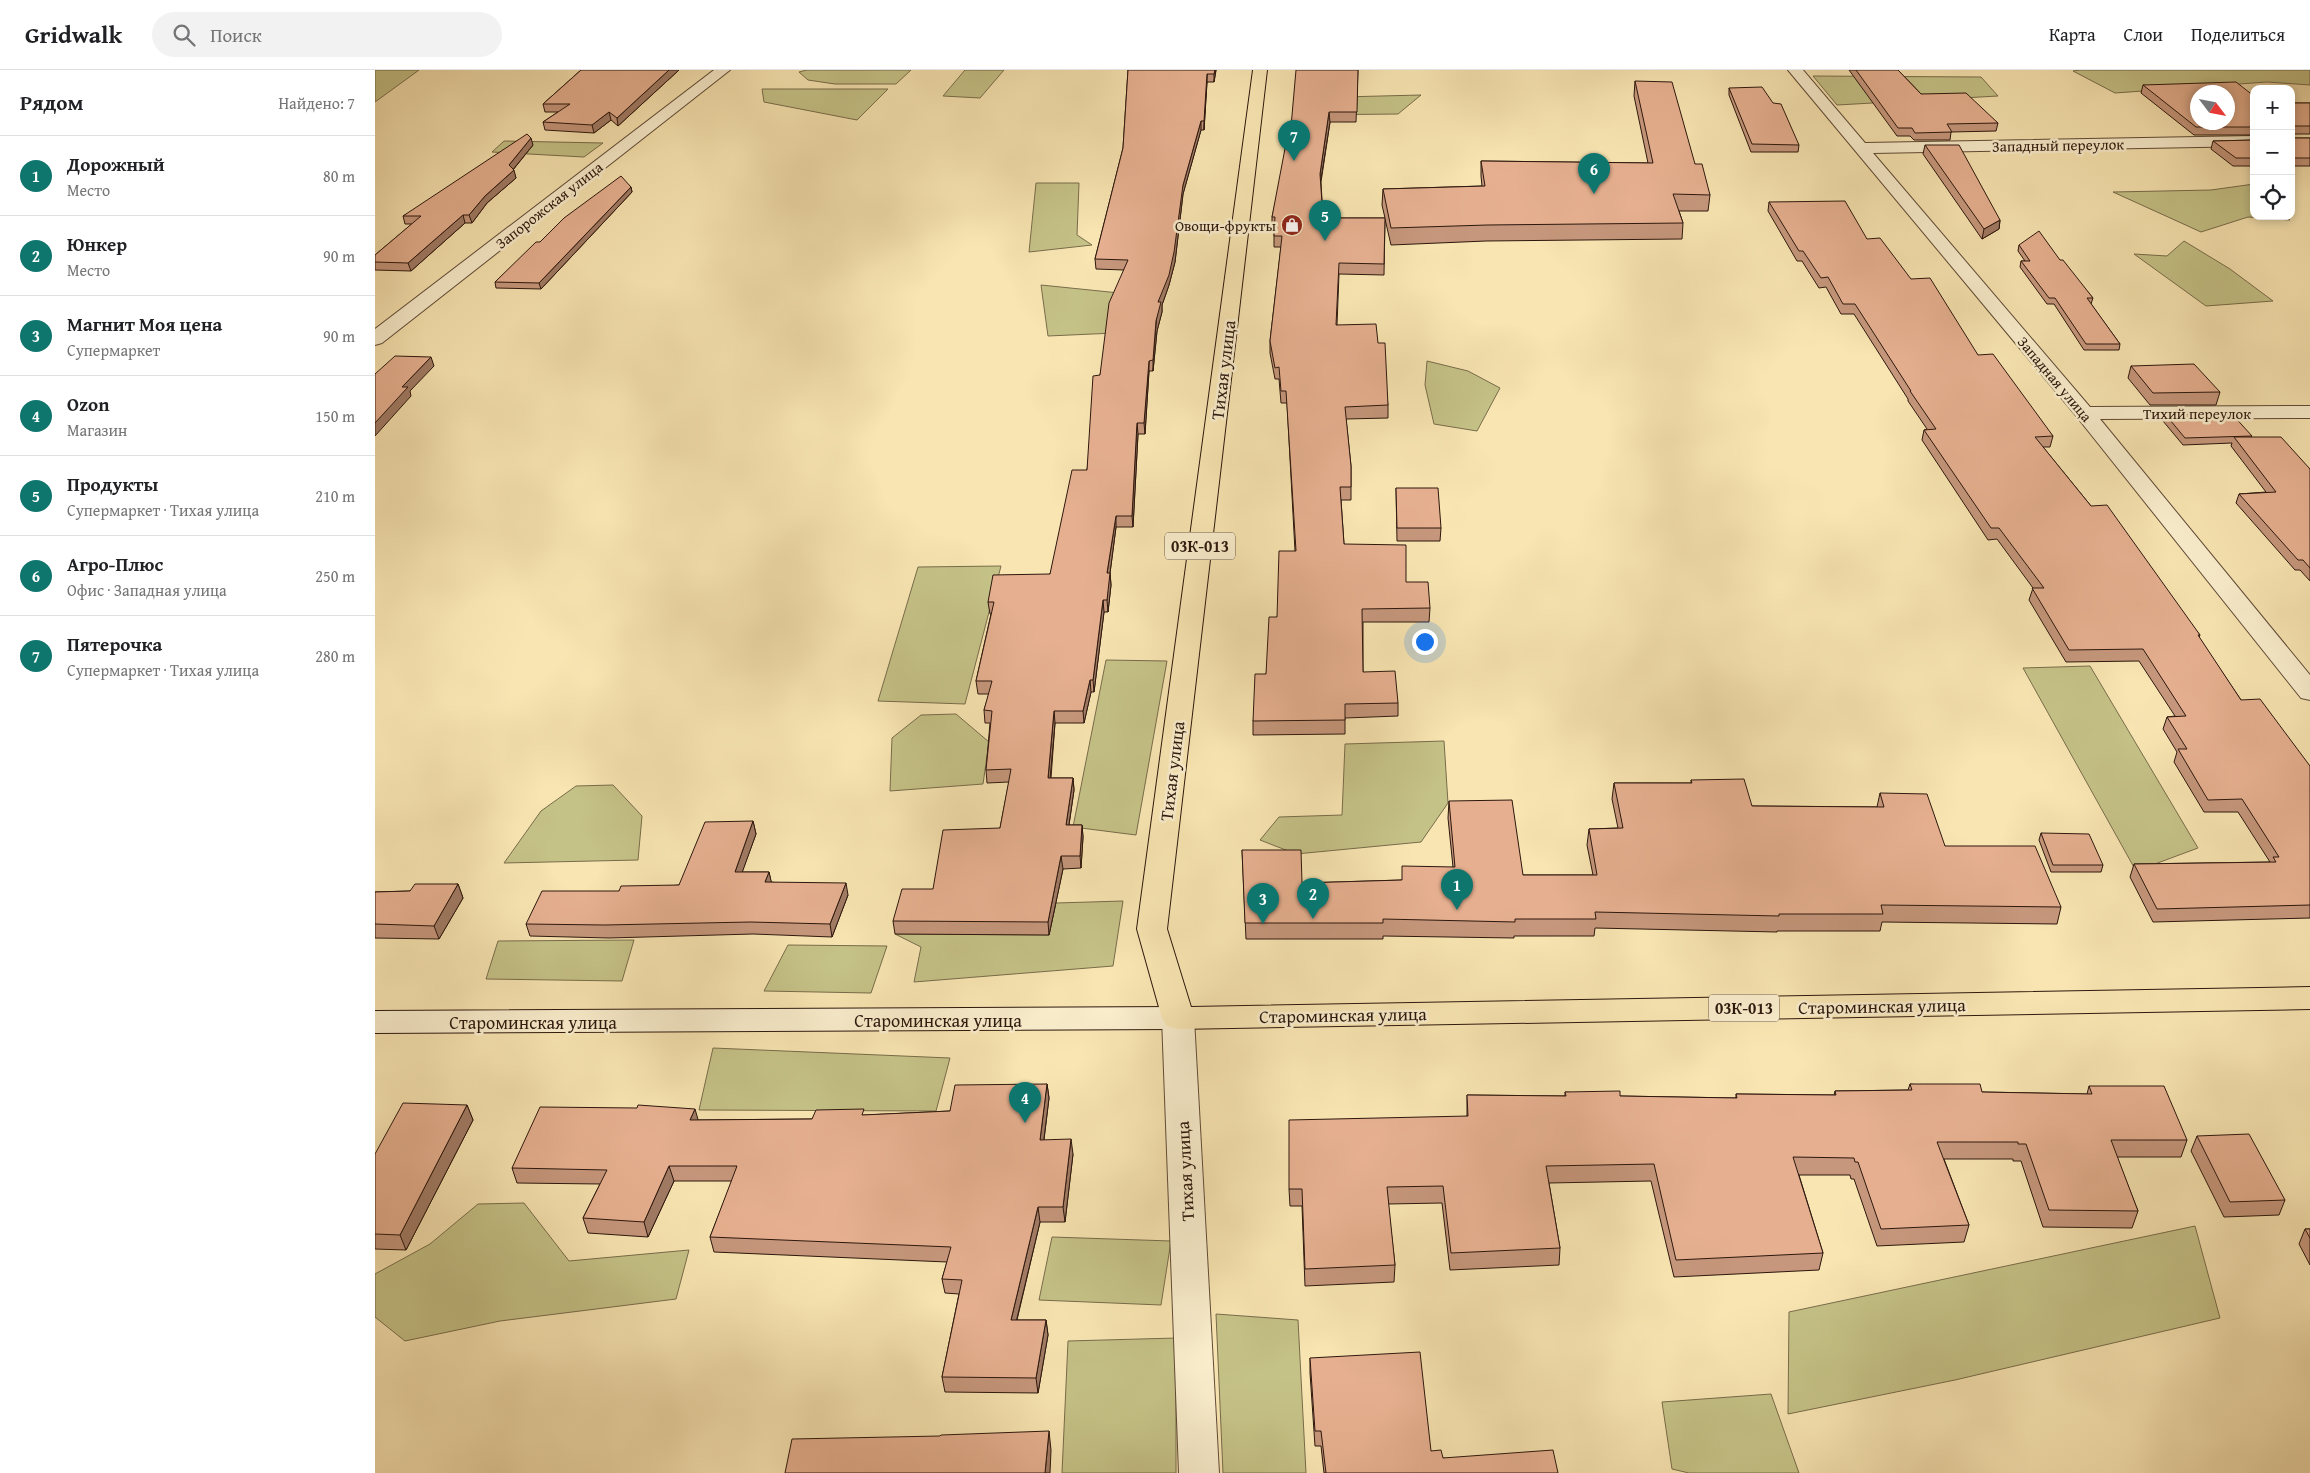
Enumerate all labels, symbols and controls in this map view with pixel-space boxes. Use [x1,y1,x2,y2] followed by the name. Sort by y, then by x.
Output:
[152,12,502,57] search box
[25,17,122,52] text: Gridwalk
[170,21,198,49] icon: search
[210,21,262,49] text: Поиск
[2049,21,2096,48] text: Карта
[2124,21,2163,48] text: Слои
[2191,21,2285,48] text: Поделиться
[2190,85,2235,130] north arrow
[2250,85,2295,220] map controls
[2250,85,2295,130] button: +
[20,87,83,118] text: Рядом
[278,91,355,115] text: Найдено: 7
[1278,120,1310,161] pin: 7
[2250,130,2295,175] button: −
[1992,133,2124,157] street label: Западный переулок
[67,150,165,178] text: Дорожный
[1578,153,1610,194] pin: 6
[491,156,608,254] street label: Запорожская улица
[32,164,40,188] text: 1
[323,164,355,188] text: 80 m
[2250,175,2295,220] button: locate
[67,178,110,202] text: Место
[1309,200,1341,241] pin: 5
[1280,213,1304,237] shop icon: Овощи-фрукты
[1175,215,1276,236] place label: Овощи-фрукты
[67,230,127,258] text: Юнкер
[32,244,40,268] text: 2
[323,244,355,268] text: 90 m
[67,258,110,282] text: Место
[67,310,222,338] text: Магнит Моя цена
[1203,318,1243,421] street label: Тихая улица
[32,324,40,348] text: 3
[323,324,355,348] text: 90 m
[2013,332,2098,427] street label: Западная улица
[67,338,160,362] text: Супермаркет
[67,390,109,418] text: Ozon
[2143,403,2251,424] street label: Тихий переулок
[32,404,40,428] text: 4
[315,404,355,428] text: 150 m
[67,418,127,442] text: Магазин
[67,470,158,498] text: Продукты
[32,484,40,508] text: 5
[315,484,355,508] text: 210 m
[67,498,259,522] text: Супермаркет · Тихая улица
[1165,532,1235,560] road number: 03К-013
[67,550,163,578] text: Агро-Плюс
[32,564,40,588] text: 6
[315,564,355,588] text: 250 m
[67,578,227,602] text: Офис · Западная улица
[1412,629,1438,655] your location
[67,630,162,658] text: Пятерочка
[32,644,40,668] text: 7
[315,644,355,668] text: 280 m
[67,658,259,682] text: Супермаркет · Тихая улица
[1152,719,1192,822] street label: Тихая улица
[1441,869,1473,910] pin: 1
[1297,878,1329,919] pin: 2
[1247,883,1279,924] pin: 3
[1798,991,1966,1021] street label: Староминская улица
[1709,994,1779,1021] road number: 03К-013
[1259,1000,1427,1030] street label: Староминская улица
[854,1007,1022,1034] street label: Староминская улица
[449,1009,617,1036] street label: Староминская улица
[1009,1082,1041,1123] pin: 4
[1169,1120,1201,1222] street label: Тихая улица

